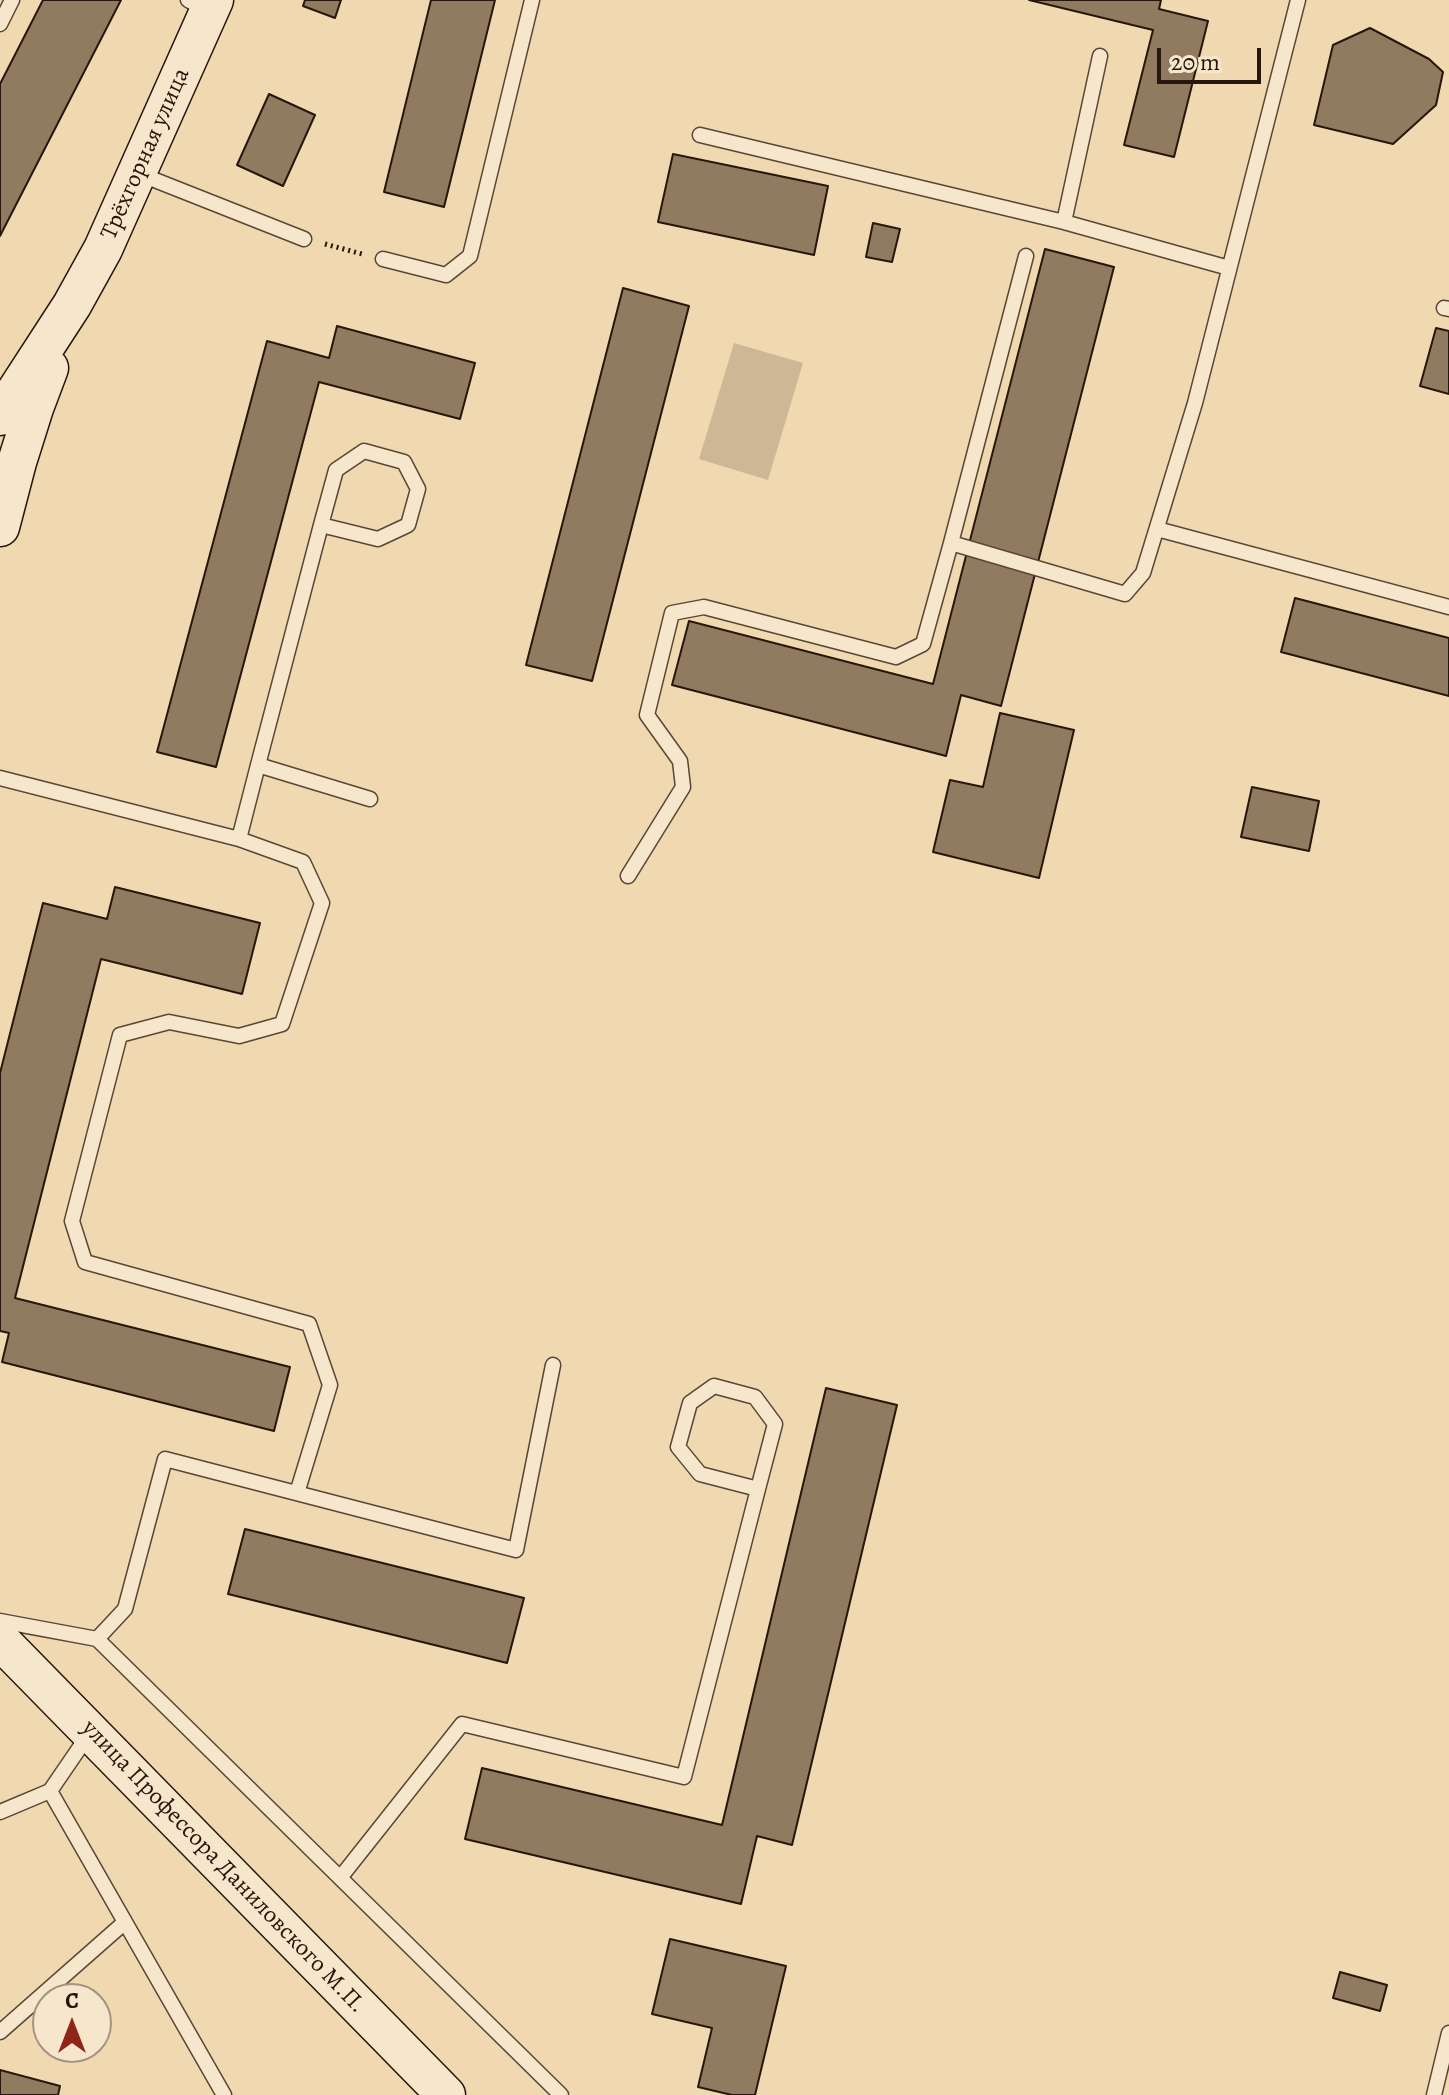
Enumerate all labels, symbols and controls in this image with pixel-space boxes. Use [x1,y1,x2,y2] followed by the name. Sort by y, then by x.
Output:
[1161,32,1265,82] scale bar
[1171,46,1220,78] text: 20 m
[95,64,197,244] street label: Трёхгорная улица
[75,1714,371,2020] street label: улица Профессора Даниловского М.П.
[32,1983,112,2063] north arrow
[65,1986,79,2016] text: С

